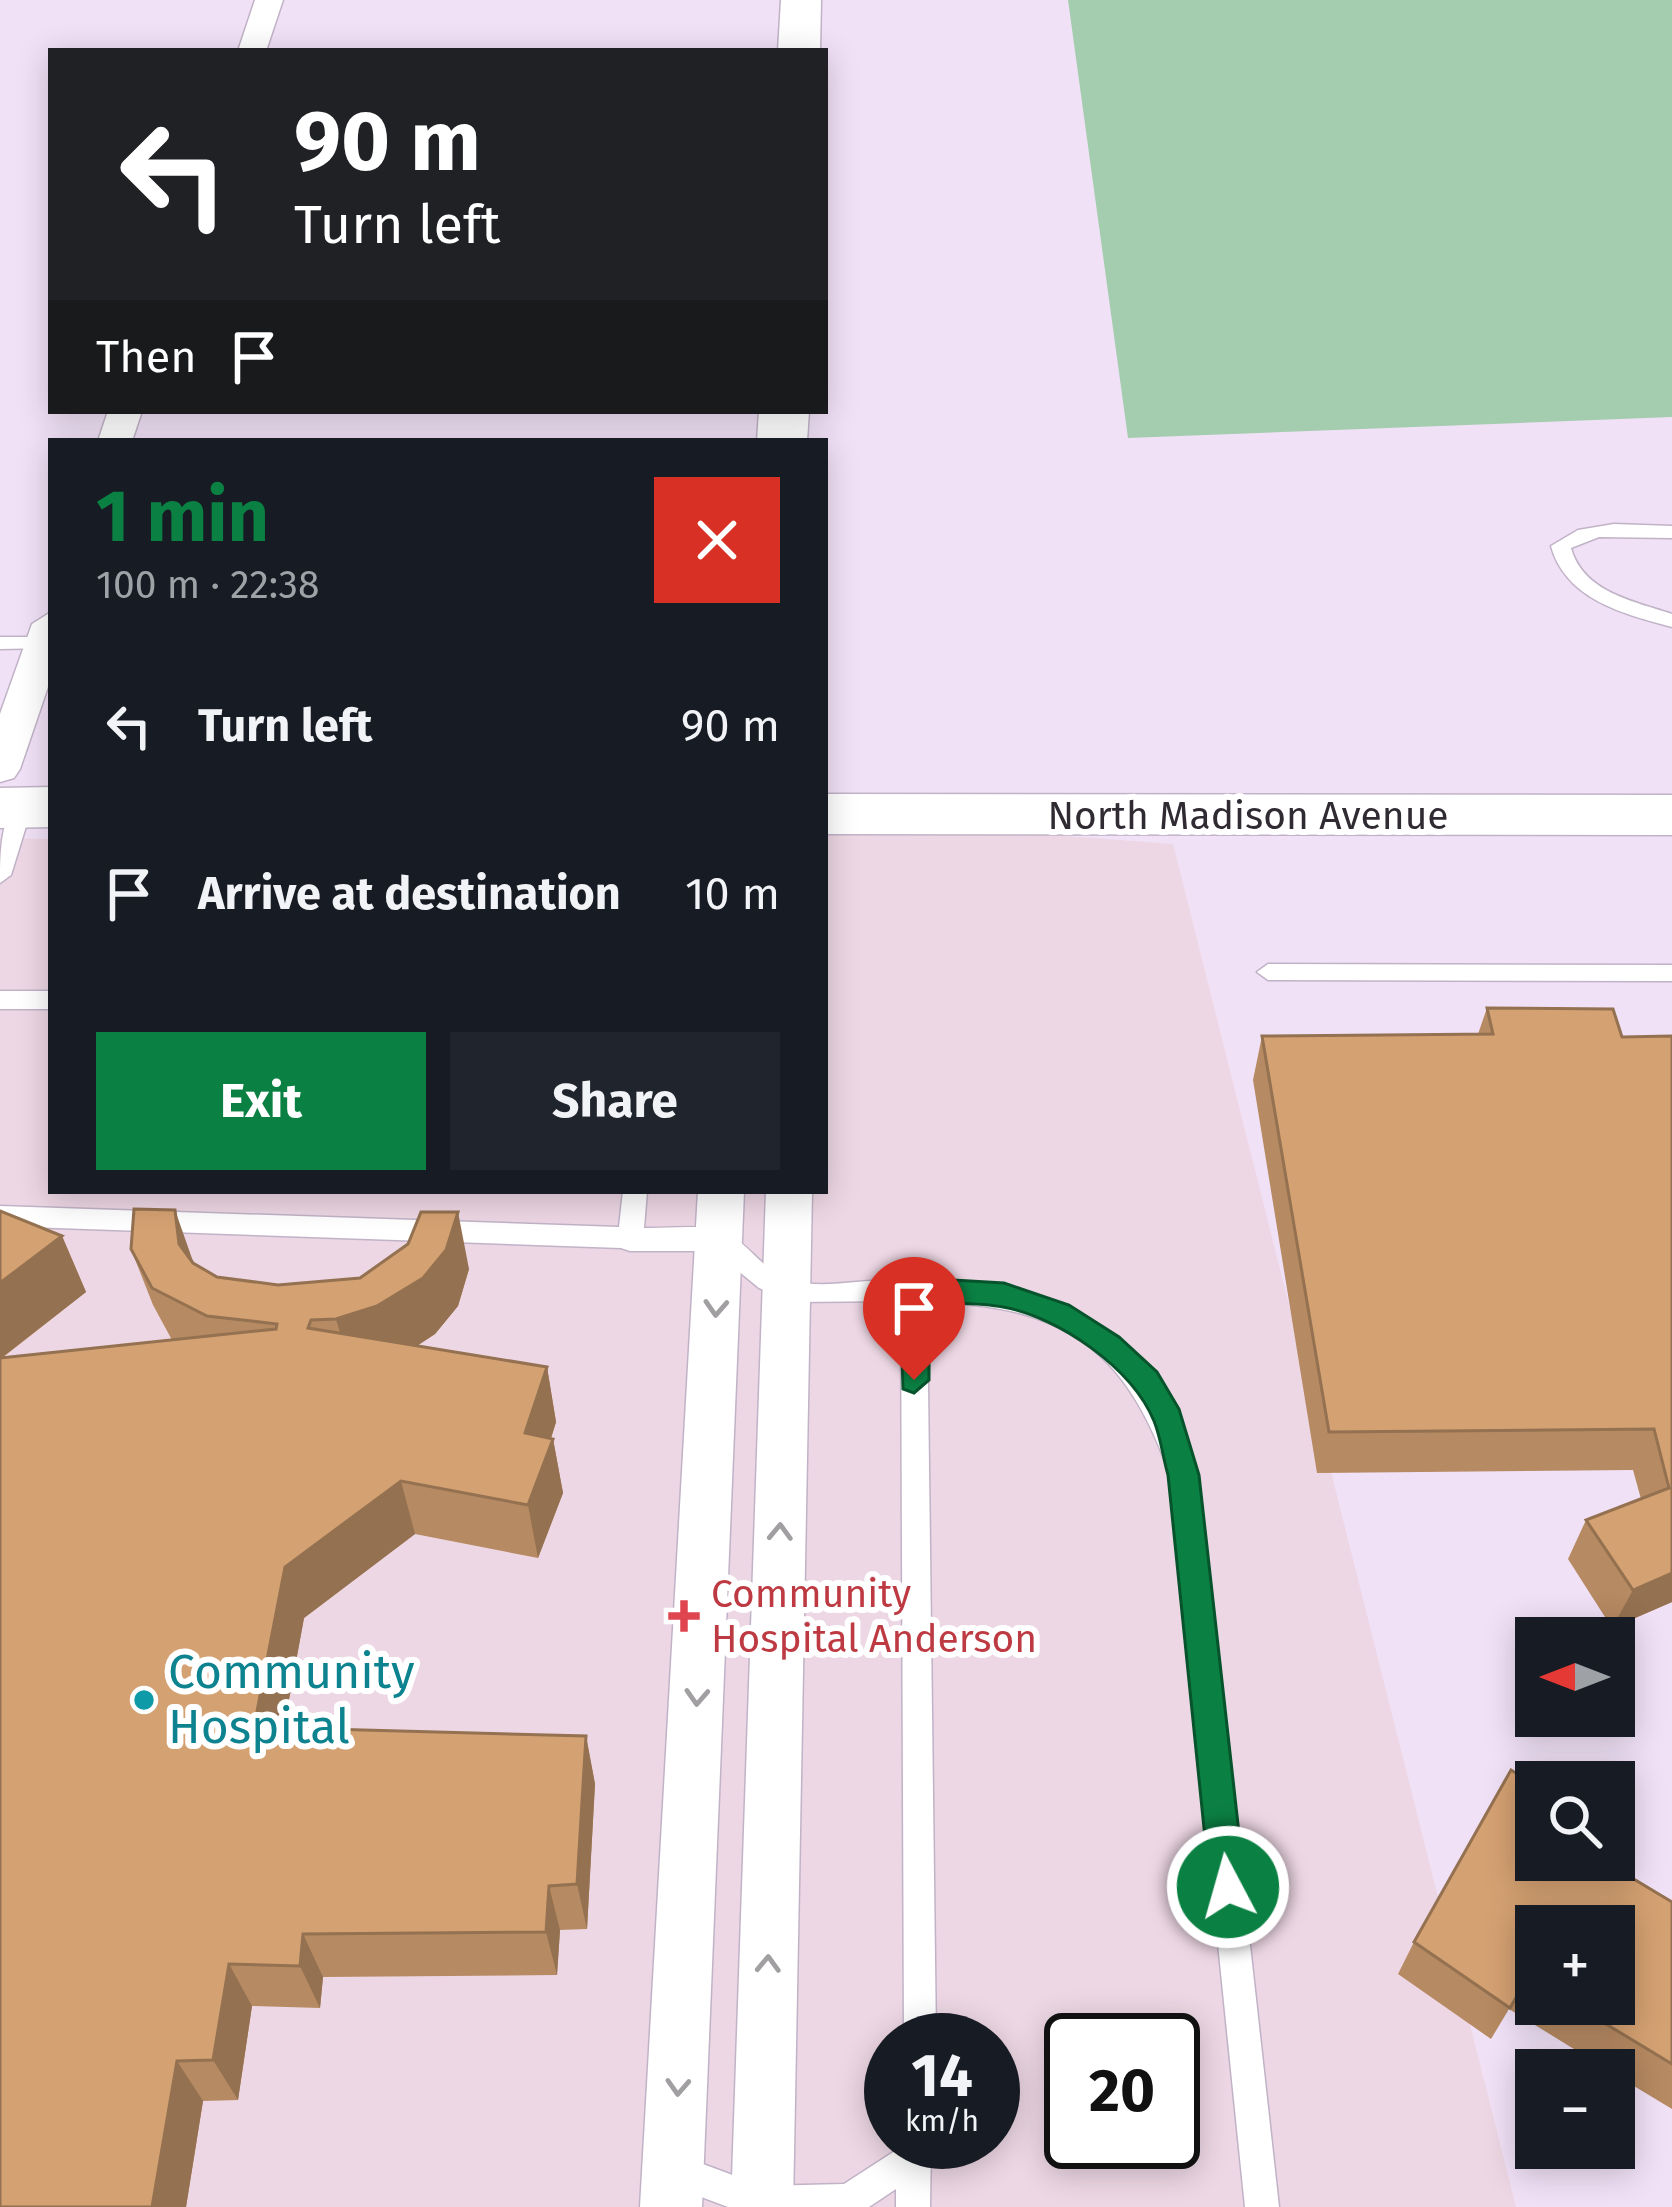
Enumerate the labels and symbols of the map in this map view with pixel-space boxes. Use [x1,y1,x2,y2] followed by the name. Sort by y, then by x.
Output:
[1047,793,1449,839] street label: North Madison Avenue
[863,1257,965,1380] pin
[703,1299,729,1318] one-way arrow
[766,1522,792,1541] one-way arrow
[711,1571,1037,1662] place label: Community Hospital Anderson
[668,1600,700,1632] marker: Community Hospital Anderson
[1515,1617,1635,1737] north arrow
[168,1643,415,1756] place label: Community Hospital
[131,1687,157,1713] marker: Community Hospital
[684,1688,710,1707] one-way arrow
[1165,1824,1291,1950] position arrow
[755,1954,781,1973] one-way arrow
[1044,2013,1200,2169] speed limit sign: 20
[665,2078,691,2097] one-way arrow

